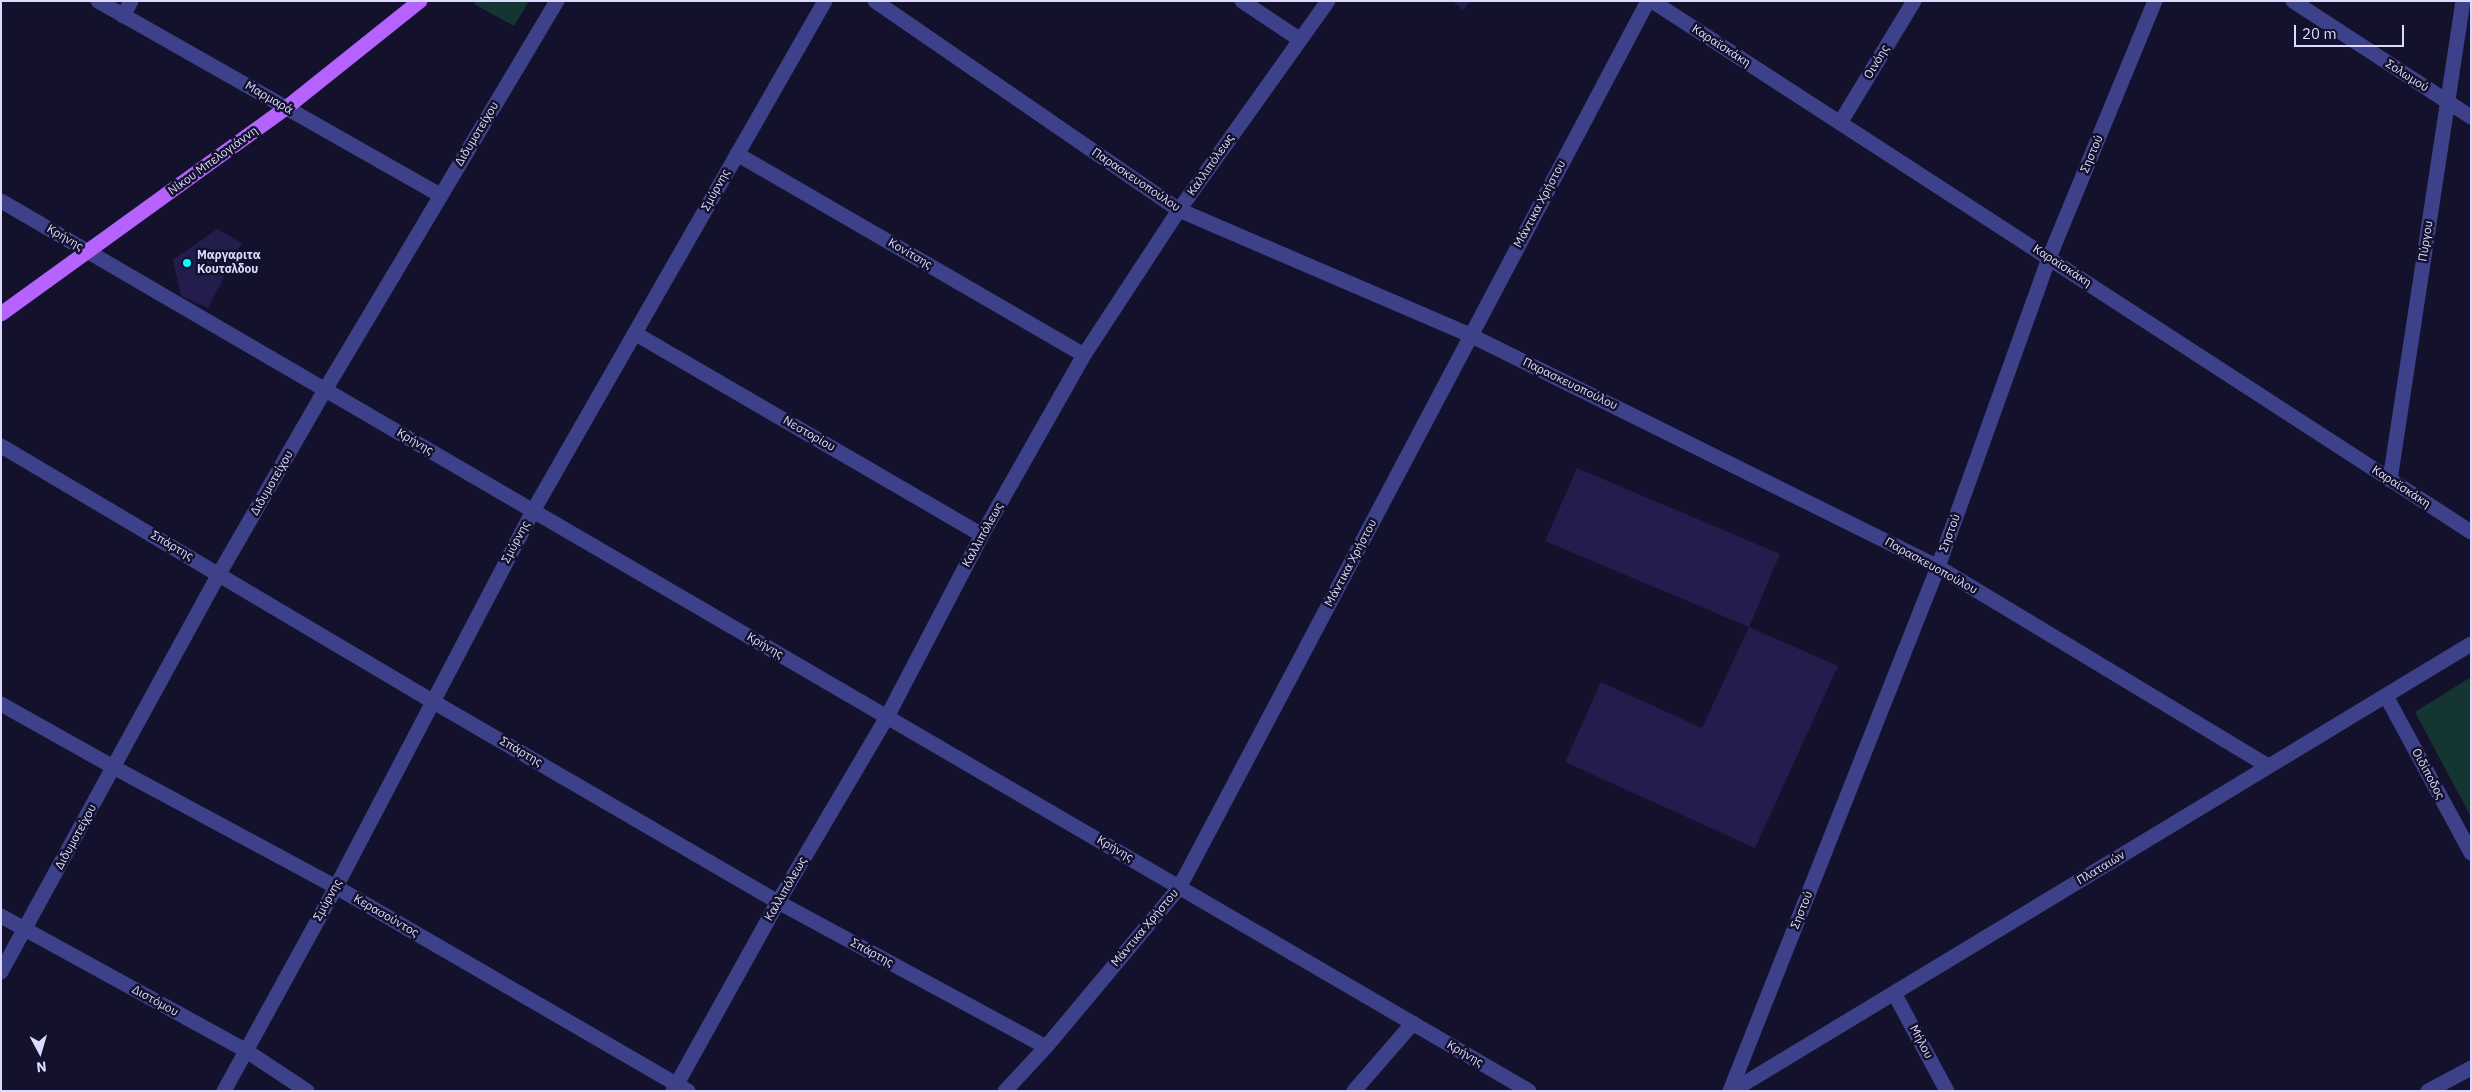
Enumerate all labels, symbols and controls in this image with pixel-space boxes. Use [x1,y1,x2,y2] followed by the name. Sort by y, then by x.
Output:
[2297,15,2407,47] scale bar
[1689,22,1753,70] street label: Καραϊσκάκη
[2302,24,2337,43] text: 20 m
[1861,42,1893,82] street label: Οινόης
[2383,57,2431,95] street label: Σολωμού
[242,78,296,118] street label: Μαρμαρά
[452,99,502,169] street label: Διδυμοτείχου
[165,124,261,198] street label: Νίκου Μπελογιάννη
[1185,131,1237,199] street label: Καλλιπόλεως
[2078,133,2106,175] street label: Σηστού
[1089,145,1183,215] street label: Παρασκευοπούλου
[1511,158,1569,250] street label: Μάντικα Χρήστου
[699,166,733,214] street label: Σμύρνης
[2416,220,2436,262] street label: Πύργου
[44,222,86,254] street label: Κρήνης
[885,236,935,272] street label: Κονίτσης
[2030,242,2094,290] street label: Καραϊσκάκη
[197,249,261,277] place label: Μαργαριτα Κουτσλδου
[181,257,193,269] marker: Μαργαριτα Κουτσλδου
[1520,355,1620,413] street label: Παρασκευοπούλου
[780,413,838,455] street label: Νεστορίου
[394,426,436,458] street label: Κρήνης
[248,448,296,518] street label: Διδυμοτείχου
[2369,463,2433,511] street label: Καραϊσκάκη
[959,500,1007,570] street label: Καλλιπόλεως
[1936,512,1964,554] street label: Σηστού
[1322,517,1380,609] street label: Μάντικα Χρήστου
[499,518,533,566] street label: Σμύρνης
[148,528,196,564] street label: Σπάρτης
[1882,535,1980,597] street label: Παρασκευοπούλου
[744,630,786,662] street label: Κρήνης
[497,734,545,770] street label: Σπάρτης
[2409,746,2447,802] street label: Οιδίποδος
[52,802,100,872] street label: Διδυμοτείχου
[1094,833,1136,865] street label: Κρήνης
[2074,848,2128,888] street label: Πλαταιών
[762,854,810,924] street label: Καλλιπόλεως
[311,876,345,924] street label: Σμύρνης
[1108,886,1182,970] street label: Μάντικα Χρήστου
[1788,889,1816,931] street label: Σηστού
[351,892,421,940] street label: Κερασούντος
[848,936,896,970] street label: Σπάρτης
[129,982,181,1020] street label: Διστόμου
[1906,1023,1936,1061] street label: Μήλου
[15,1027,65,1077] north arrow
[1444,1038,1486,1070] street label: Κρήνης
[36,1057,48,1076] text: N

